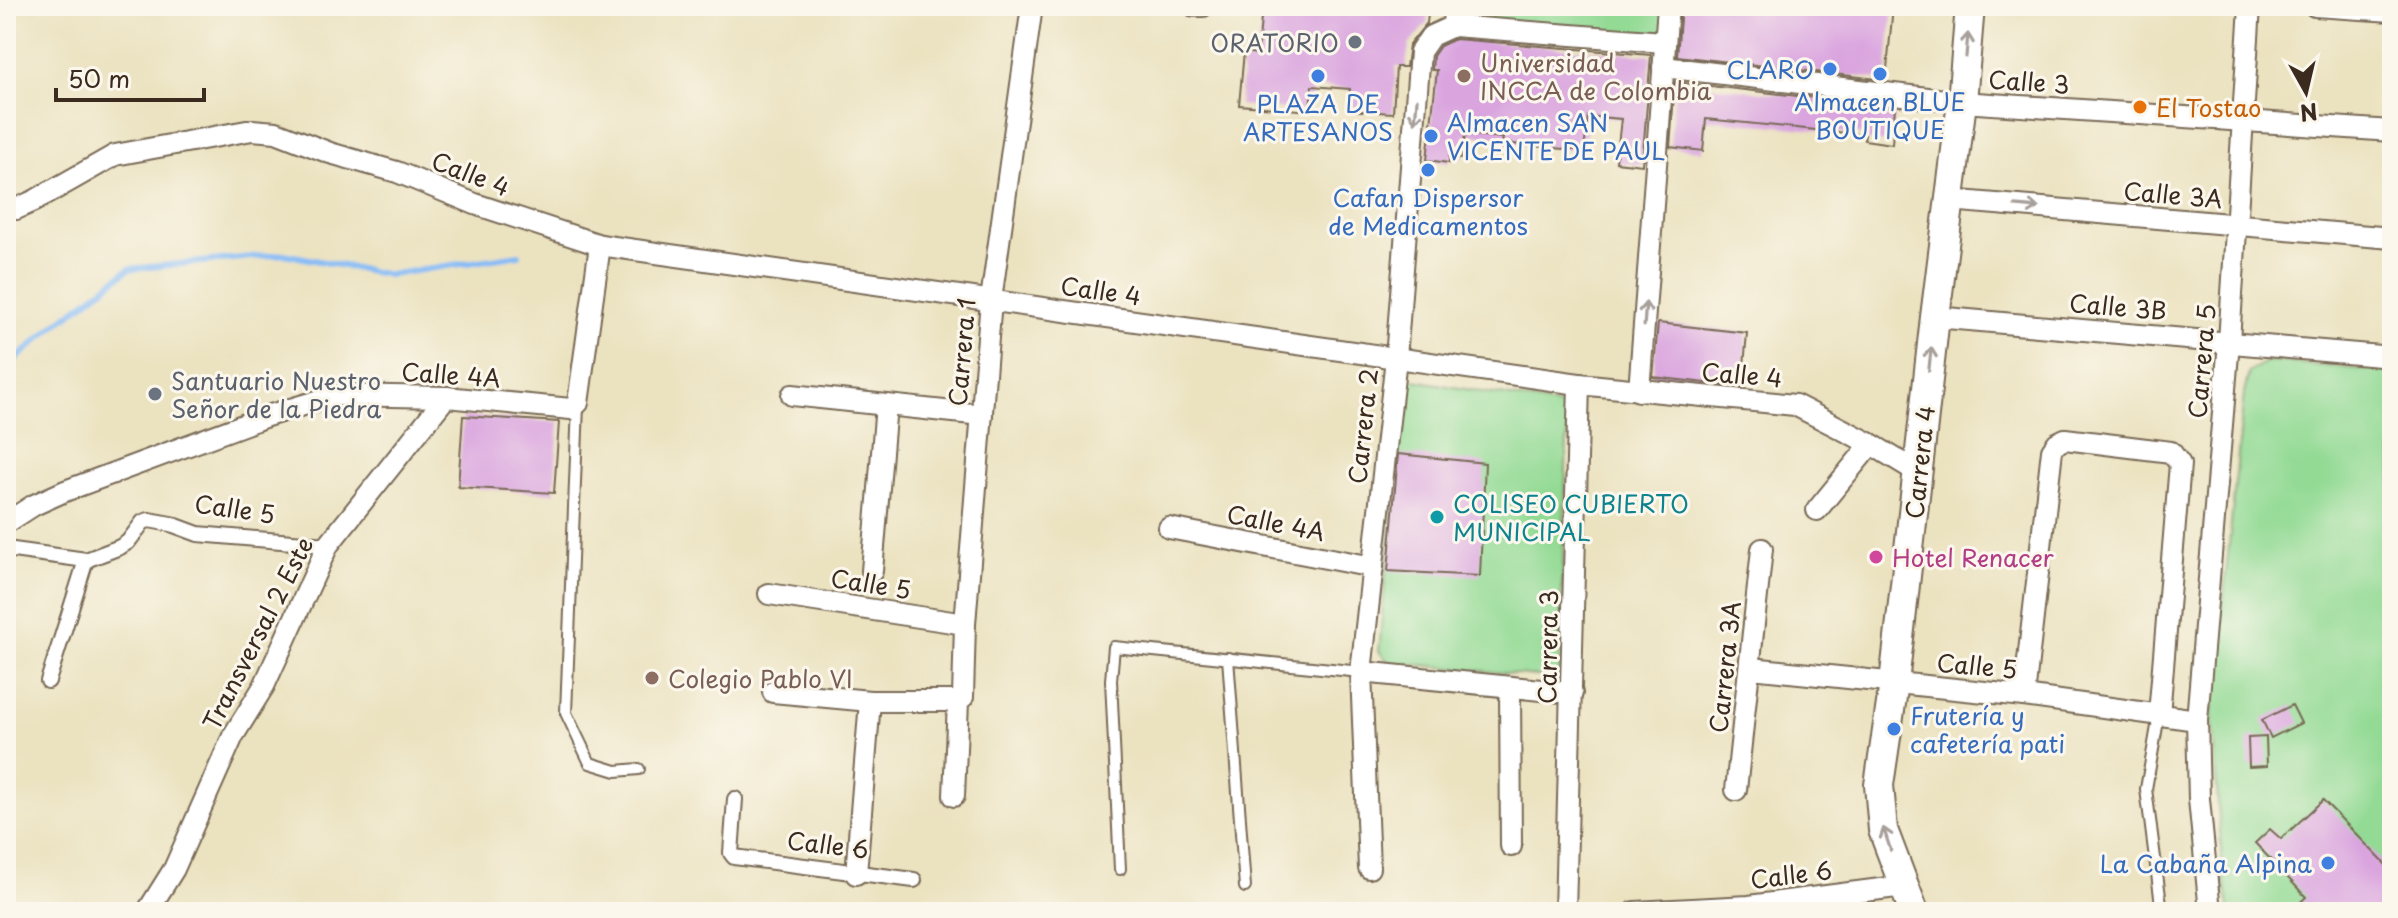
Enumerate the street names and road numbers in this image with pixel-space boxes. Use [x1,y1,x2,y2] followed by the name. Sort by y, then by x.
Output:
[1987,60,2071,102] street label: Calle 3
[427,142,515,204] street label: Calle 4
[2122,172,2224,216] street label: Calle 3A
[1058,267,1144,313] street label: Calle 4
[2068,284,2168,328] street label: Calle 3B
[938,296,984,408] street label: Carrera 1
[2178,302,2224,420] street label: Carrera 5
[400,353,502,395] street label: Calle 4A
[1700,353,1784,395] street label: Calle 4
[1338,366,1386,486] street label: Carrera 2
[1895,403,1943,521] street label: Carrera 4
[192,485,278,531] street label: Calle 5
[1224,495,1328,549] street label: Calle 4A
[193,530,321,736] street label: Transversal 2 Este
[828,559,914,607] street label: Calle 5
[1528,590,1566,704] street label: Carrera 3
[1699,599,1749,735] street label: Carrera 3A
[1935,644,2019,686] street label: Calle 5
[785,821,871,867] street label: Calle 6
[1748,851,1834,897] street label: Calle 6

